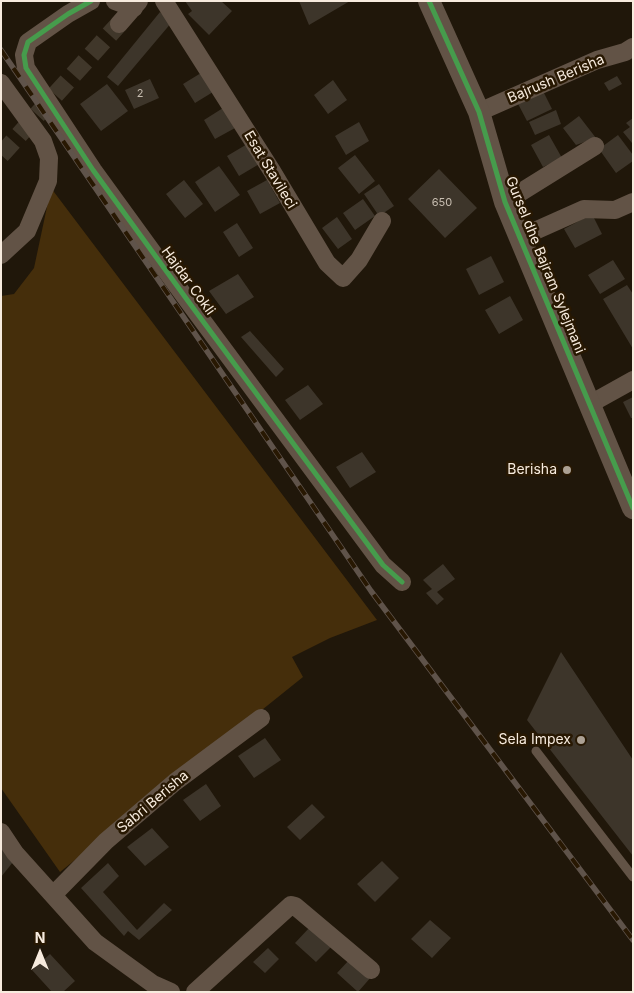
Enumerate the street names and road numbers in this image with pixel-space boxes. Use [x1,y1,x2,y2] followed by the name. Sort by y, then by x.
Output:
[505,51,607,107] street label: Bajrush Berisha
[240,128,300,212] street label: Esat Stavileci
[502,174,588,356] street label: Gursel dhe Bajram Sylejmani
[158,244,218,318] street label: Hajdar Cokli
[114,767,192,837] street label: Sabri Berisha

